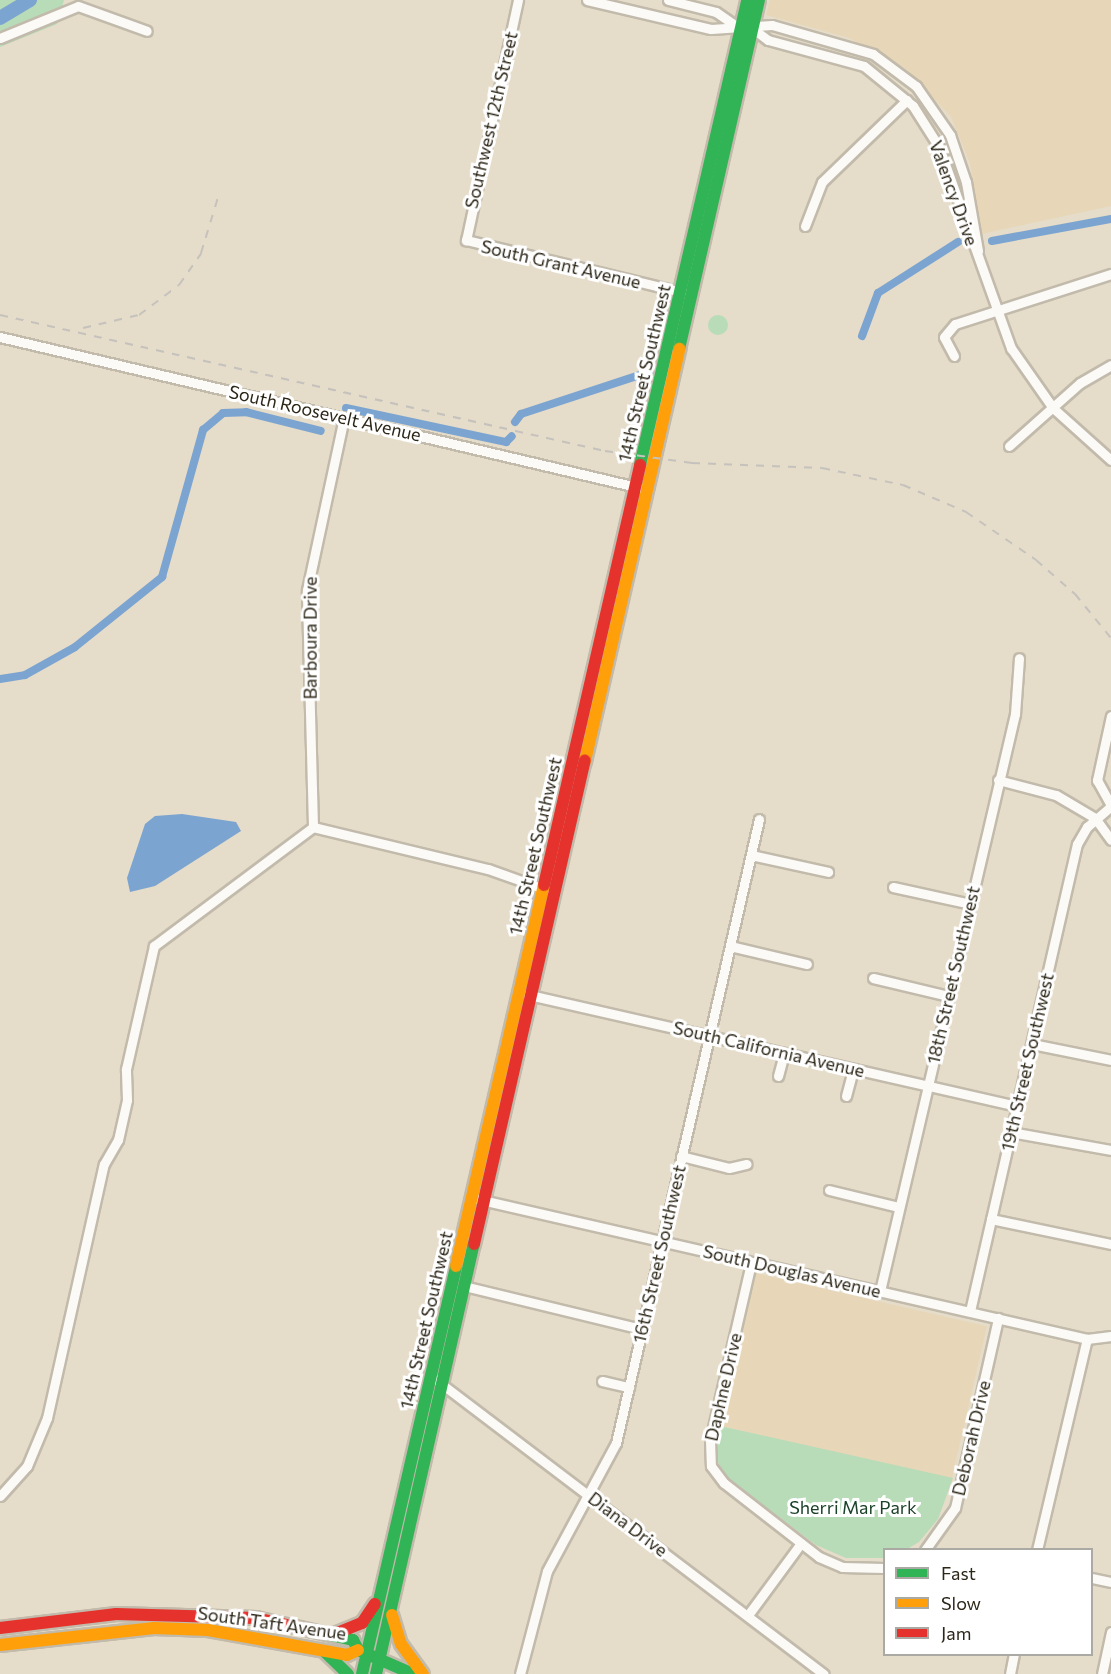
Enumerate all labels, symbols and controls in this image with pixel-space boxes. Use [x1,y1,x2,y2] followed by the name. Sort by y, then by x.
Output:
[460,29,522,211] street label: Southwest 12th Street
[925,137,983,249] street label: Valency Drive
[479,235,643,293] street label: South Grant Avenue
[613,282,675,464] street label: 14th Street Southwest
[227,380,423,446] street label: South Roosevelt Avenue
[299,576,321,700] street label: Barboura Drive
[504,755,566,937] street label: 14th Street Southwest
[922,884,984,1066] street label: 18th Street Southwest
[996,971,1058,1153] street label: 19th Street Southwest
[671,1016,867,1082] street label: South California Avenue
[628,1163,690,1345] street label: 16th Street Southwest
[395,1229,457,1411] street label: 14th Street Southwest
[701,1240,883,1302] street label: South Douglas Avenue
[700,1331,746,1443] street label: Daphne Drive
[947,1378,995,1498] street label: Deborah Drive
[584,1487,672,1561] street label: Diana Drive
[789,1496,917,1518] park label: Sherri Mar Park
[883,1548,1093,1656] legend
[941,1562,976,1584] text: Fast
[941,1592,981,1614] text: Slow
[196,1602,348,1644] street label: South Taft Avenue
[941,1622,971,1644] text: Jam

